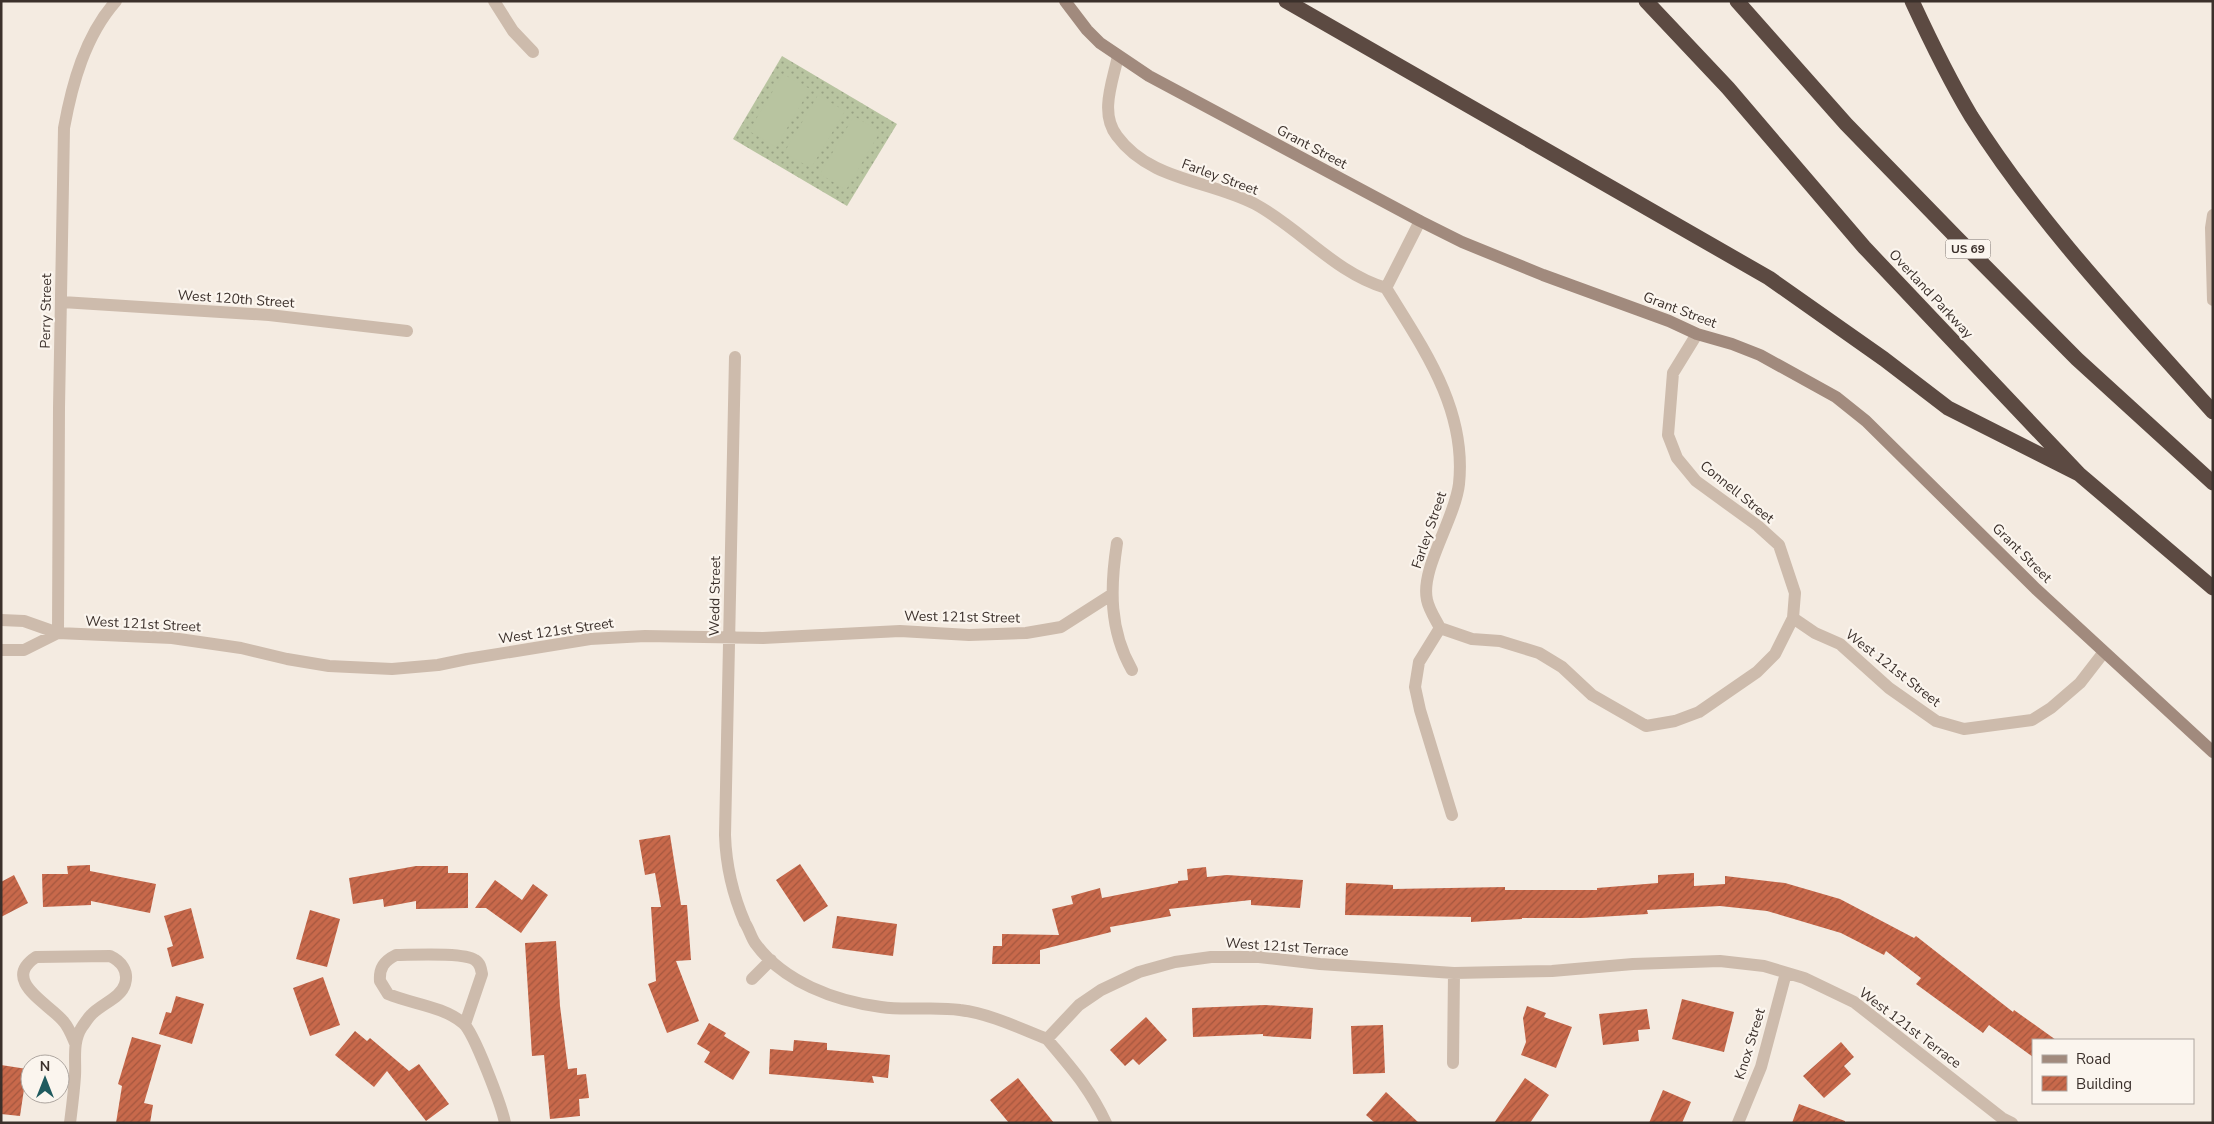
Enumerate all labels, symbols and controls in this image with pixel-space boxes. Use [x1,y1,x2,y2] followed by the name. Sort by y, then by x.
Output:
[1273,120,1351,174] street label: Grant Street
[1179,154,1261,200] street label: Farley Street
[1946,240,1990,258] road number: US 69
[1885,245,1978,343] street label: Overland Parkway
[36,273,56,349] street label: Perry Street
[177,285,295,313] street label: West 120th Street
[1641,287,1720,333] street label: Grant Street
[1696,456,1778,528] street label: Connell Street
[1407,489,1451,571] street label: Farley Street
[1988,519,2056,587] street label: Grant Street
[705,556,725,636] street label: Wedd Street
[904,606,1020,628] street label: West 121st Street
[85,611,201,637] street label: West 121st Street
[497,614,615,648] street label: West 121st Street
[1842,625,1945,711] street label: West 121st Street
[1225,933,1349,961] street label: West 121st Terrace
[1855,983,1965,1073] street label: West 121st Terrace
[1730,1006,1770,1082] street label: Knox Street
[2032,1039,2194,1104] legend
[2076,1049,2111,1069] text: Road
[20,1054,70,1104] north arrow
[40,1057,50,1076] text: N
[2076,1074,2132,1094] text: Building

